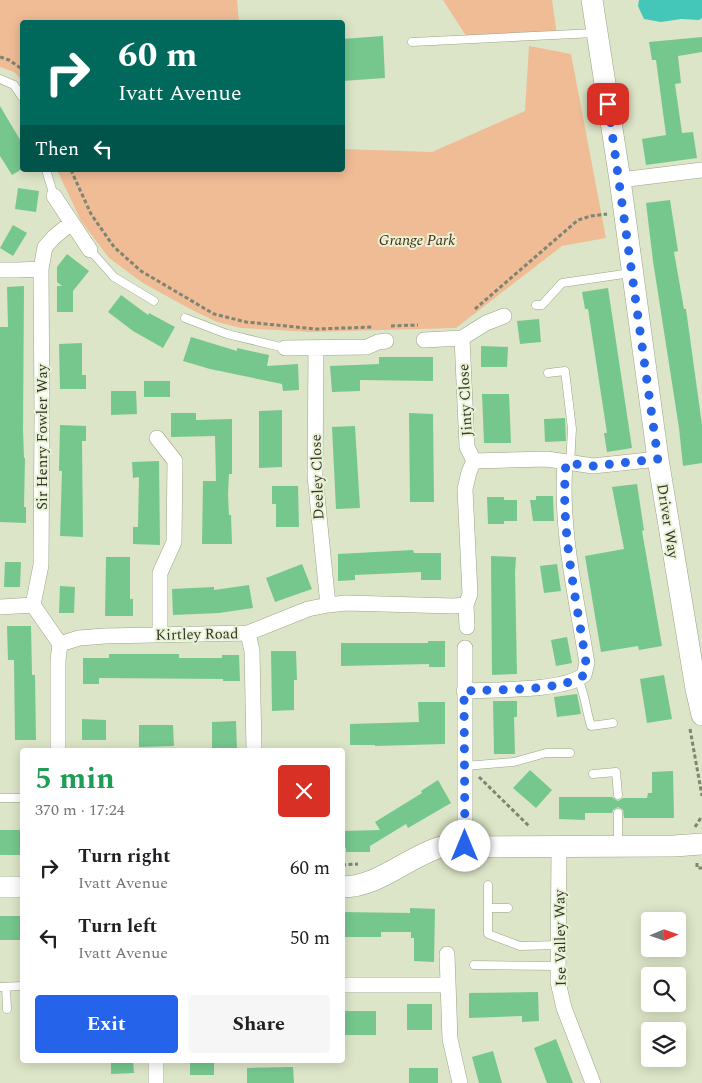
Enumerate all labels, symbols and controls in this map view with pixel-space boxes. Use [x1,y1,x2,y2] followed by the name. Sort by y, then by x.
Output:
[118,29,198,82] text: 60 m
[35,40,100,105] icon: right
[118,77,242,110] text: Ivatt Avenue
[587,83,629,125] pin
[594,90,622,118] icon: arrive
[35,135,79,164] text: Then
[89,135,117,163] icon: left
[379,229,455,252] park label: Grange Park
[31,363,54,510] street label: Sir Henry Fowler Way
[452,363,479,437] street label: Jinty Close
[305,434,330,520] street label: Deeley Close
[650,482,685,561] street label: Driver Way
[155,622,239,647] street label: Kirtley Road
[35,756,115,802] text: 5 min
[278,765,330,817] button: close
[35,798,125,822] text: 370 m · 17:24
[438,819,490,871] position arrow
[78,842,171,871] text: Turn right
[35,854,63,882] icon: right
[290,854,330,883] text: 60 m
[78,871,168,895] text: Ivatt Avenue
[548,889,573,987] street label: Ise Valley Way
[78,912,157,941] text: Turn left
[641,912,686,958] north arrow
[641,912,686,1067] map controls
[35,924,63,952] icon: left
[290,924,330,953] text: 50 m
[78,941,168,965] text: Ivatt Avenue
[641,967,686,1012] button: search
[35,995,178,1053] button: Exit
[188,995,330,1053] button: Share
[641,1022,686,1067] button: layers

